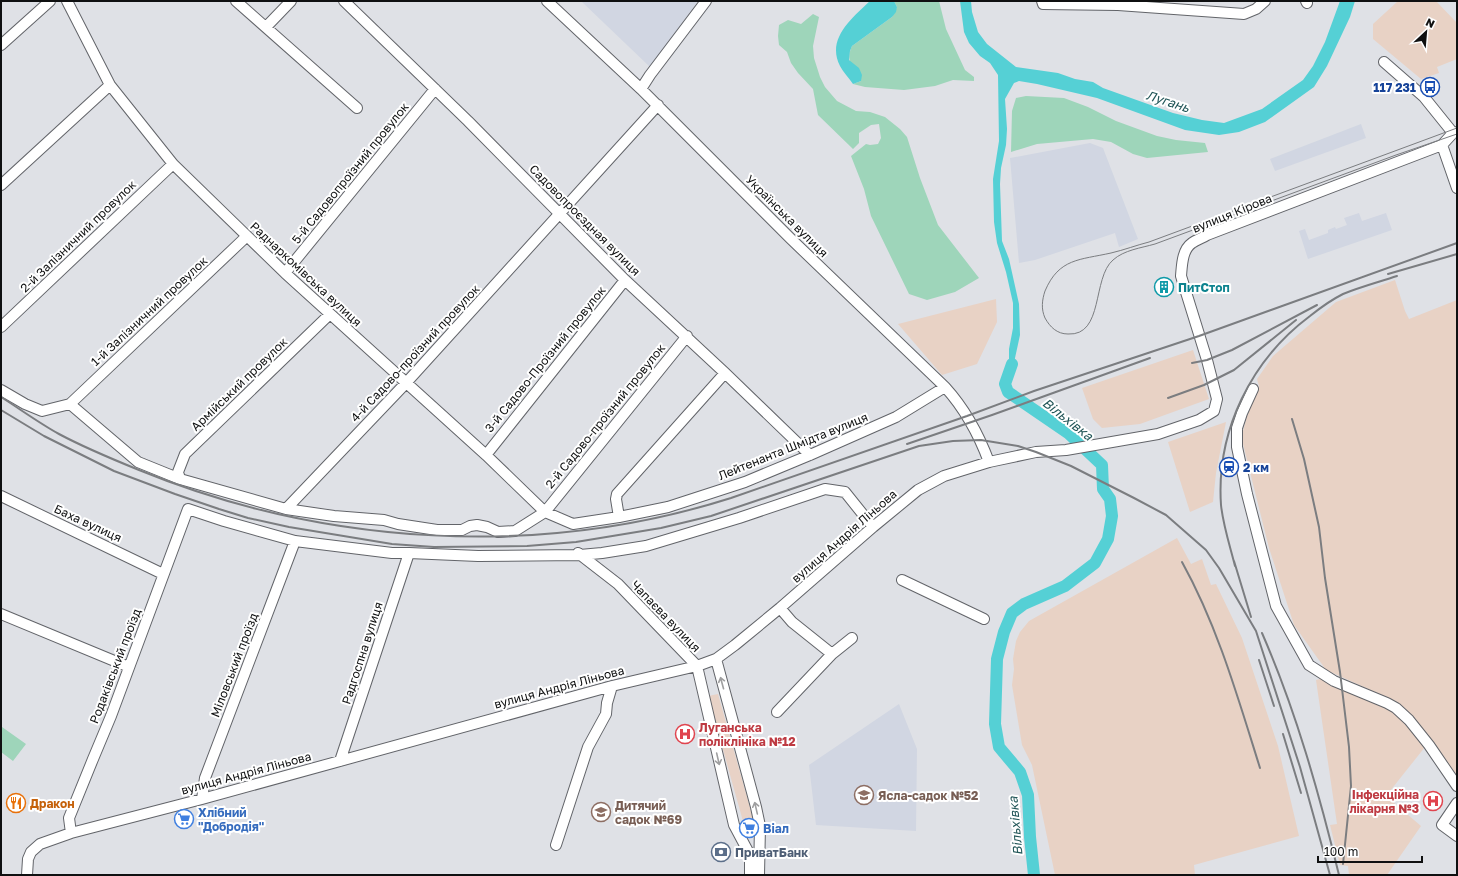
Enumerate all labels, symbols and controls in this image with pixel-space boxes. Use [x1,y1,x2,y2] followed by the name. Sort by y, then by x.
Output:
[1406,12,1446,52] north arrow
[1424,15,1437,30] text: N
[1419,76,1441,98] bus stop icon: 117 231
[1373,80,1416,95] place label: 117 231
[1144,87,1193,116] water label: Лугань
[288,99,412,247] street label: 5-й Садовопроїзний провулок
[526,161,644,279] street label: Садовопроєздная вулиця
[743,172,831,260] street label: Українська вулиця
[17,177,139,295] street label: 2-й Залізничний провулок
[1190,190,1274,236] street label: вулиця Кірова
[247,218,365,330] street label: Раднаркомівська вулиця
[88,253,210,369] street label: 1-й Залізничний провулок
[1153,276,1175,298] building icon: ПитСтоп
[1178,280,1230,295] place label: ПитСтоп
[347,281,483,425] street label: 4-й Садово-проїзний провулок
[481,283,609,435] street label: 3-й Садово-Проїзний провулок
[188,334,290,434] street label: Армійський провулок
[542,341,668,491] street label: 2-й Садово-проїзний провулок
[1040,394,1097,444] water label: Вільхівка
[716,409,870,483] street label: Лейтенанта Шмідта вулиця
[1218,456,1240,478] station icon: 2 км
[1243,460,1269,475] place label: 2 км
[788,486,900,586] street label: вулиця Андрія Ліньова
[52,501,124,545] street label: Баха вулиця
[628,577,704,655] street label: Чапаєва вулиця
[338,600,386,706] street label: Радгоспна вулиця
[86,606,144,726] street label: Родаківський проїзд
[207,611,261,719] street label: Міловський проїзд
[492,662,626,712] street label: вулиця Андрія Ліньова
[718,677,725,690] one-way arrow
[699,720,796,749] place label: Луганська поліклініка №12
[674,723,696,745] hospital icon: Луганська поліклініка №12
[179,748,313,798] street label: вулиця Андрія Ліньова
[715,752,723,765] one-way arrow
[853,784,875,806] school or university icon: Ясла-садок №52
[1349,787,1419,816] place label: Інфекційна лікарня №3
[878,788,978,803] place label: Ясла-садок №52
[1422,790,1444,812] hospital icon: Інфекційна лікарня №3
[5,792,27,814] restaurant icon: Дракон
[1004,795,1026,856] water label: Вільхівка
[30,796,75,811] place label: Дракон
[615,798,682,827] place label: Дитячий садок №69
[590,801,612,823] school or university icon: Дитячий садок №69
[751,802,759,815] one-way arrow
[198,805,264,834] place label: Хлібний "Добродія"
[173,808,195,830] supermarket icon: Хлібний "Добродія"
[738,817,760,839] supermarket icon: Віал
[763,821,789,836] place label: Віал
[1318,838,1422,864] scale bar
[710,841,732,863] bank icon: ПриватБанк
[1324,844,1358,859] text: 100 m
[735,845,808,860] place label: ПриватБанк

